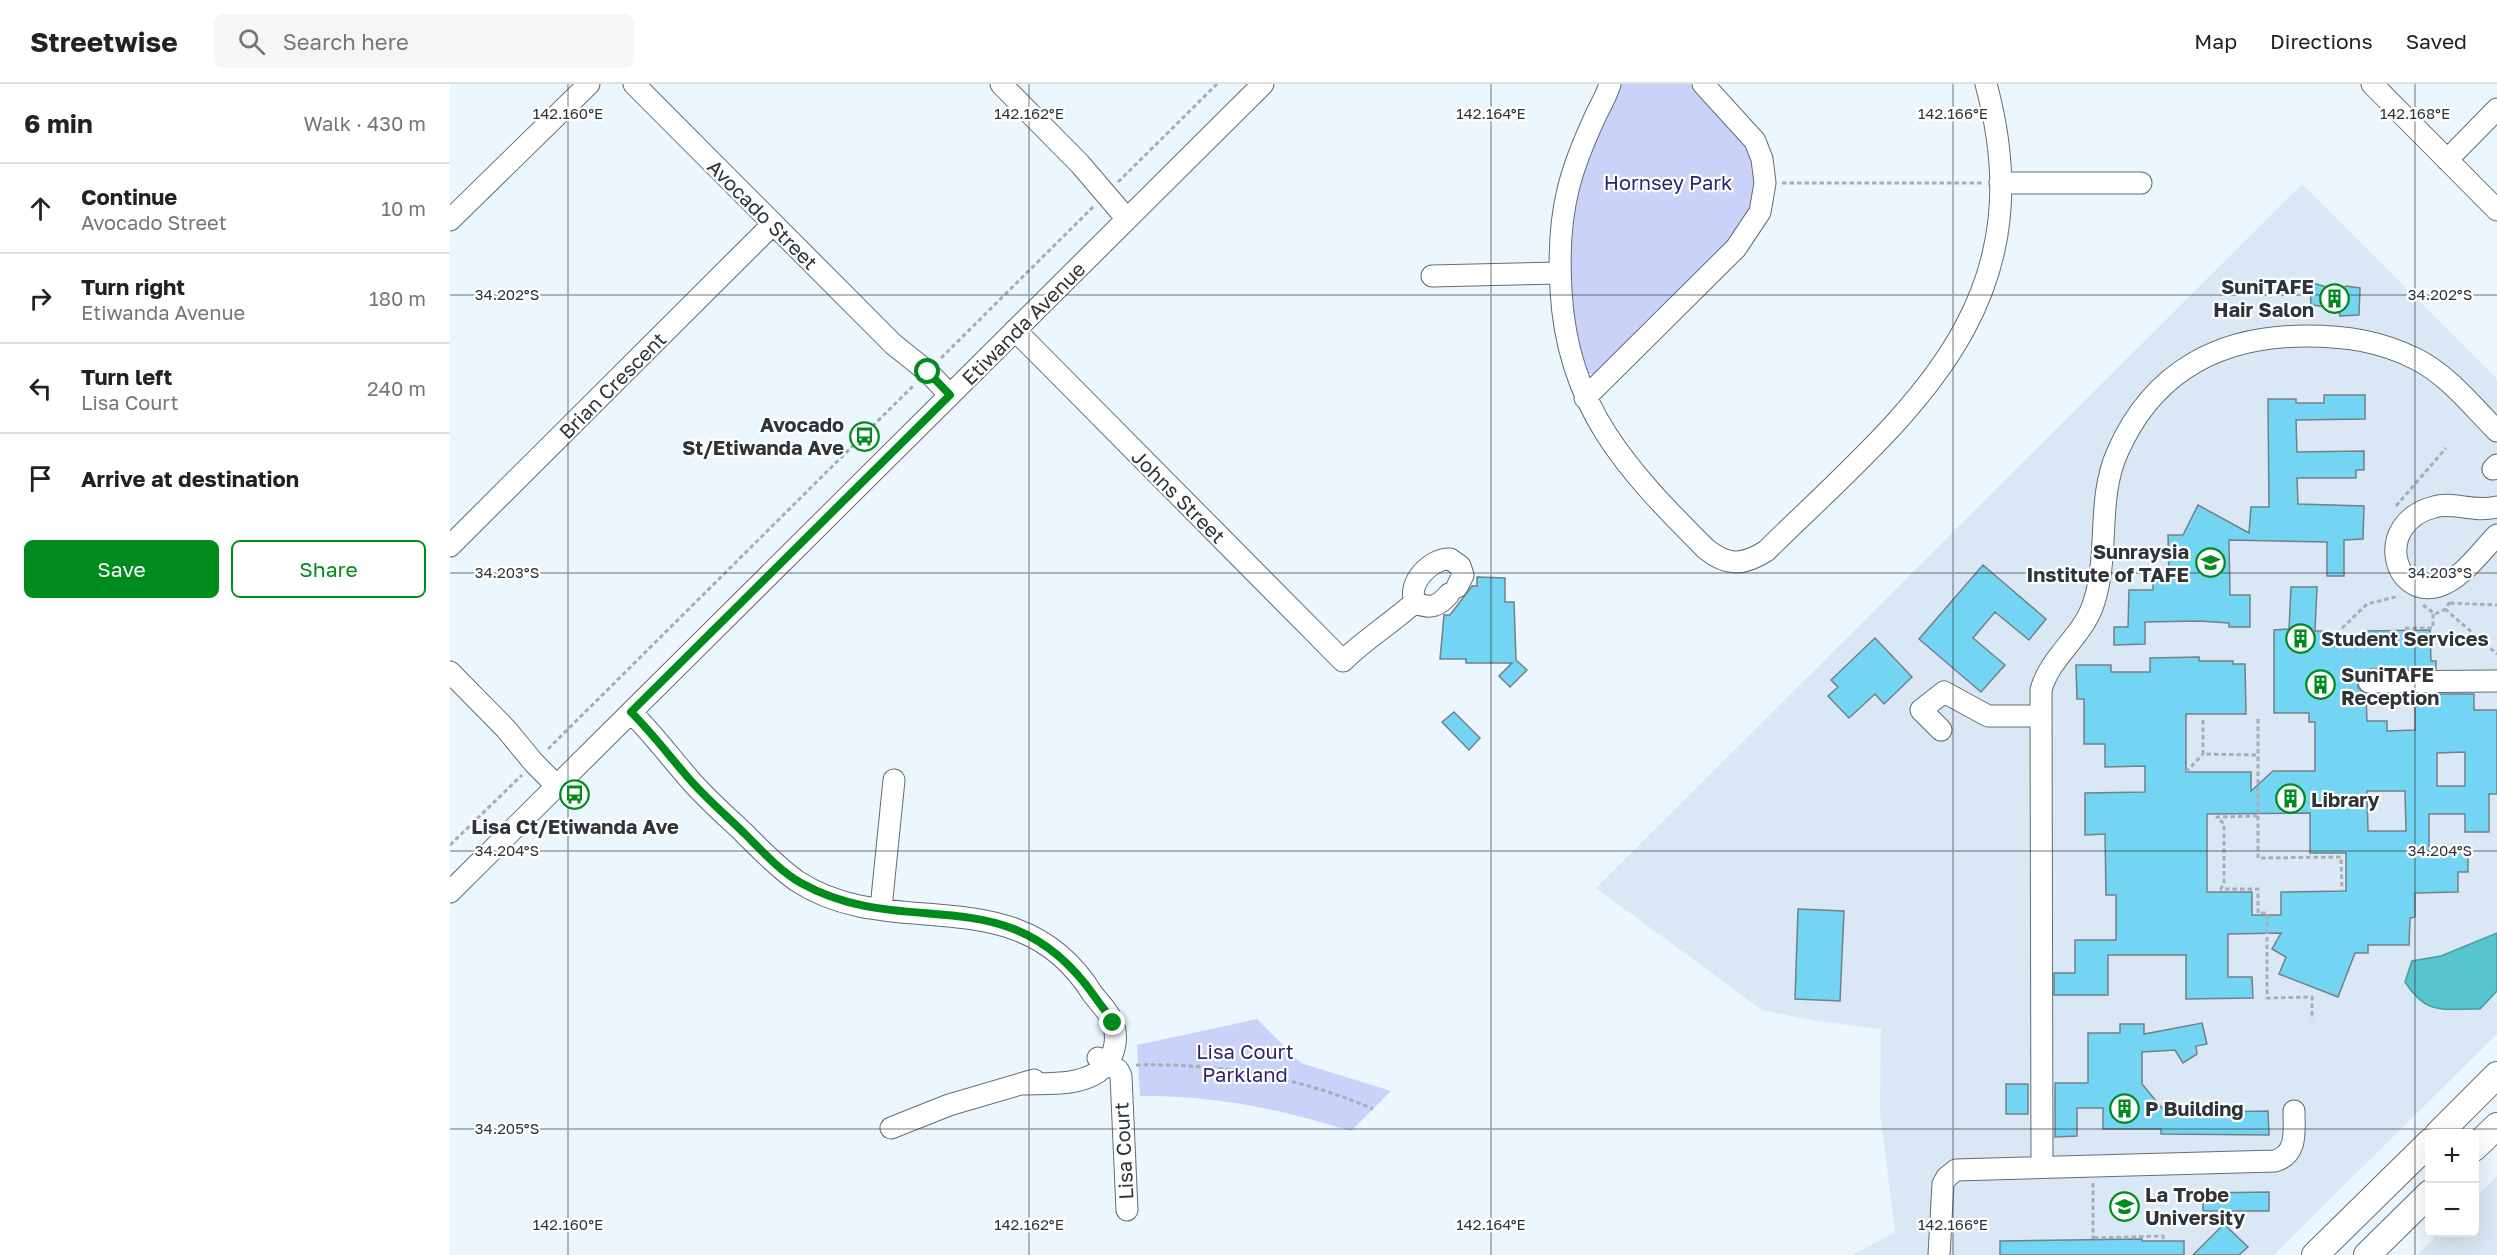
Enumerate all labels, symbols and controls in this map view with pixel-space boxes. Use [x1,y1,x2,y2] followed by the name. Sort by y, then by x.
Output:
[214,14,634,68] search box
[30,25,178,58] text: Streetwise
[235,25,268,58] icon: search
[283,28,409,55] text: Search here
[2194,28,2237,54] text: Map
[2270,28,2373,54] text: Directions
[2406,28,2467,54] text: Saved
[533,104,603,122] text: 142.160°E
[994,104,1064,122] text: 142.162°E
[1456,104,1526,122] text: 142.164°E
[1918,104,1988,122] text: 142.166°E
[2380,104,2450,122] text: 142.168°E
[24,108,93,139] text: 6 min
[304,111,426,135] text: Walk · 430 m
[703,154,823,274] street label: Avocado Street
[1604,170,1732,194] park label: Hornsey Park
[81,183,177,210] text: Continue
[24,192,57,225] icon: ahead
[381,196,426,220] text: 10 m
[81,210,227,234] text: Avocado Street
[956,256,1090,390] street label: Etiwanda Avenue
[81,273,185,300] text: Turn right
[2213,274,2314,321] place label: SuniTAFE Hair Salon
[24,282,57,315] icon: right
[2319,282,2351,314] building icon: SuniTAFE Hair Salon
[475,285,539,303] text: 34.202°S
[2408,285,2472,303] text: 34.202°S
[369,286,426,310] text: 180 m
[81,300,245,324] text: Etiwanda Avenue
[554,327,670,443] street label: Brian Crescent
[914,358,940,384] route start
[81,363,172,390] text: Turn left
[24,372,57,405] icon: left
[367,376,426,400] text: 240 m
[81,390,179,414] text: Lisa Court
[682,412,844,459] place label: Avocado St/Etiwanda Ave
[849,420,881,452] bus stop icon: Avocado St/Etiwanda Ave
[1127,444,1231,548] street label: Johns Street
[24,462,57,495] icon: arrive
[81,465,299,492] text: Arrive at destination
[2026,539,2189,586] place label: Sunraysia Institute of TAFE
[24,540,219,598] button: Save
[231,540,426,598] button: Share
[2194,547,2226,579] school or university icon: Sunraysia Institute of TAFE
[475,563,539,581] text: 34.203°S
[2408,563,2472,581] text: 34.203°S
[2284,622,2316,654] building icon: Student Services
[2321,626,2489,650] place label: Student Services
[2341,662,2439,709] place label: SuniTAFE Reception
[2304,669,2336,701] building icon: SuniTAFE Reception
[559,779,591,811] bus stop icon: Lisa Ct/Etiwanda Ave
[2274,783,2306,815] building icon: Library
[2311,787,2380,811] place label: Library
[471,814,679,838] place label: Lisa Ct/Etiwanda Ave
[475,841,539,859] text: 34.204°S
[2408,841,2472,859] text: 34.204°S
[1099,1009,1125,1035] route end
[1196,1039,1294,1086] park label: Lisa Court Parkland
[2108,1092,2140,1124] building icon: P Building
[2145,1096,2244,1120] place label: P Building
[1108,1102,1138,1200] street label: Lisa Court
[475,1119,539,1137] text: 34.205°S
[2425,1129,2479,1237] map controls
[2425,1129,2479,1183] button: +
[2145,1182,2245,1229] place label: La Trobe University
[2425,1183,2479,1237] button: −
[2108,1190,2140,1222] school or university icon: La Trobe University
[533,1215,603,1233] text: 142.160°E
[994,1215,1064,1233] text: 142.162°E
[1456,1215,1526,1233] text: 142.164°E
[1918,1215,1988,1233] text: 142.166°E

